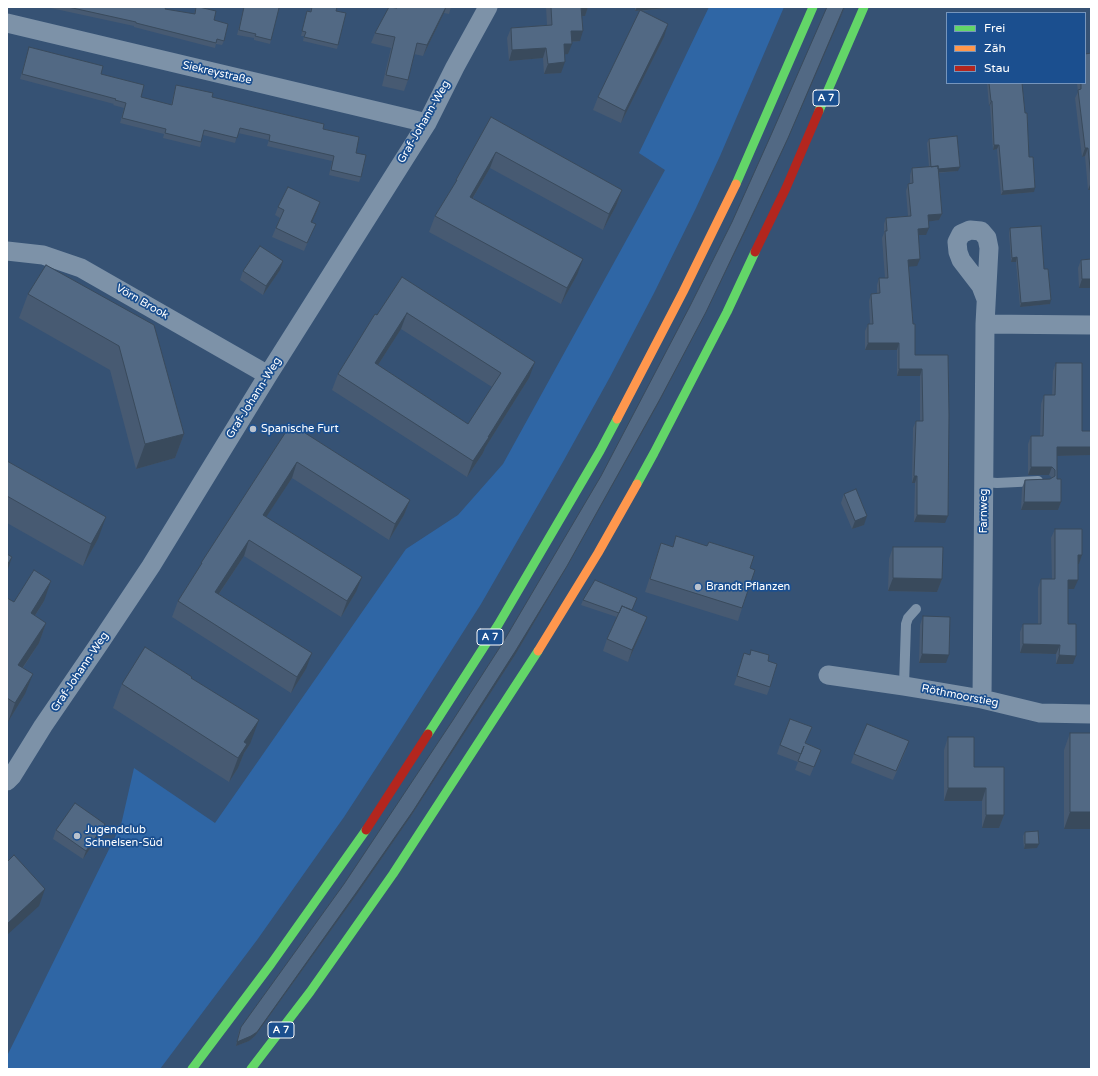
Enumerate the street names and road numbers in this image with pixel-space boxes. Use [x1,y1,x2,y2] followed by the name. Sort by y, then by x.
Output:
[181,59,253,87] street label: Siekreystraße
[395,78,453,166] street label: Graf-Johann-Weg
[813,90,839,106] road number: A 7
[113,282,171,322] street label: Vörn Brook
[224,355,284,441] street label: Graf-Johann-Weg
[977,489,991,533] street label: Farnweg
[477,629,503,645] road number: A 7
[48,630,112,714] street label: Graf-Johann-Weg
[920,682,1000,710] street label: Röthmoorstieg
[268,1022,294,1038] road number: A 7

